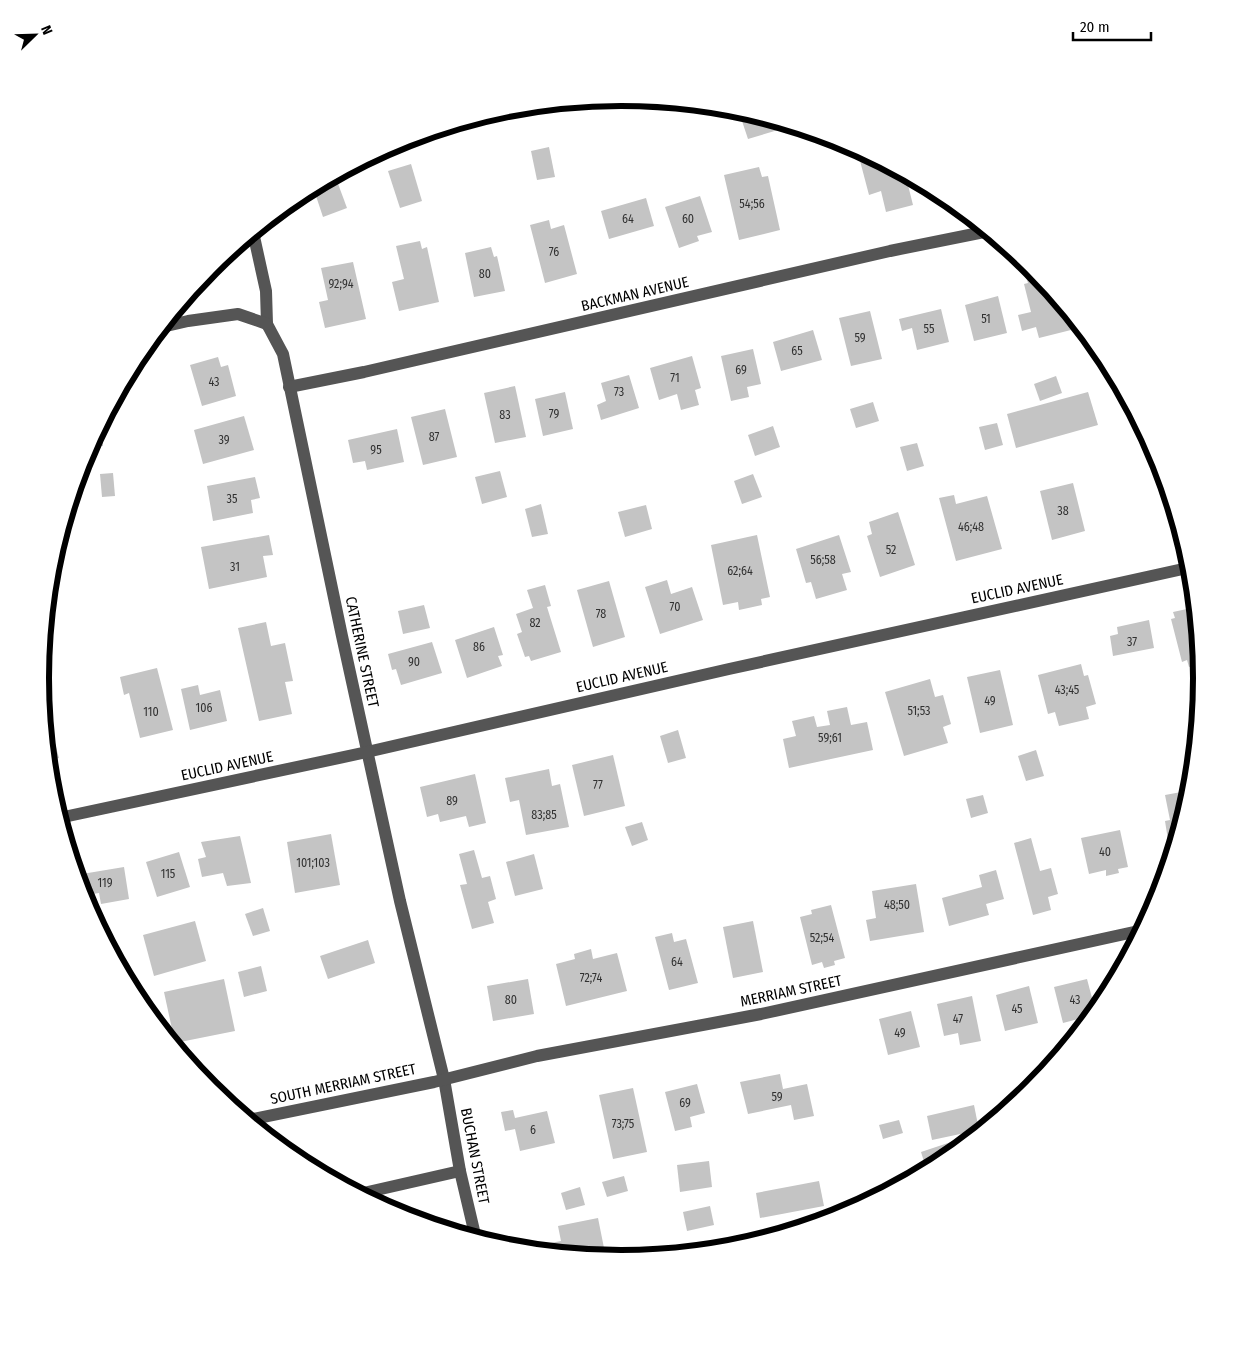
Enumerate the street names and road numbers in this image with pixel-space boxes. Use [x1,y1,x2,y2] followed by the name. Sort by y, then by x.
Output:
[579,273,691,315] street label: BACKMAN AVENUE
[969,570,1065,608] street label: EUCLID AVENUE
[341,595,383,709] street label: CATHERINE STREET
[574,658,670,696] street label: EUCLID AVENUE
[179,747,275,785] street label: EUCLID AVENUE
[739,971,843,1011] street label: MERRIAM STREET
[268,1060,418,1108] street label: SOUTH MERRIAM STREET
[457,1106,493,1206] street label: BUCHAN STREET

